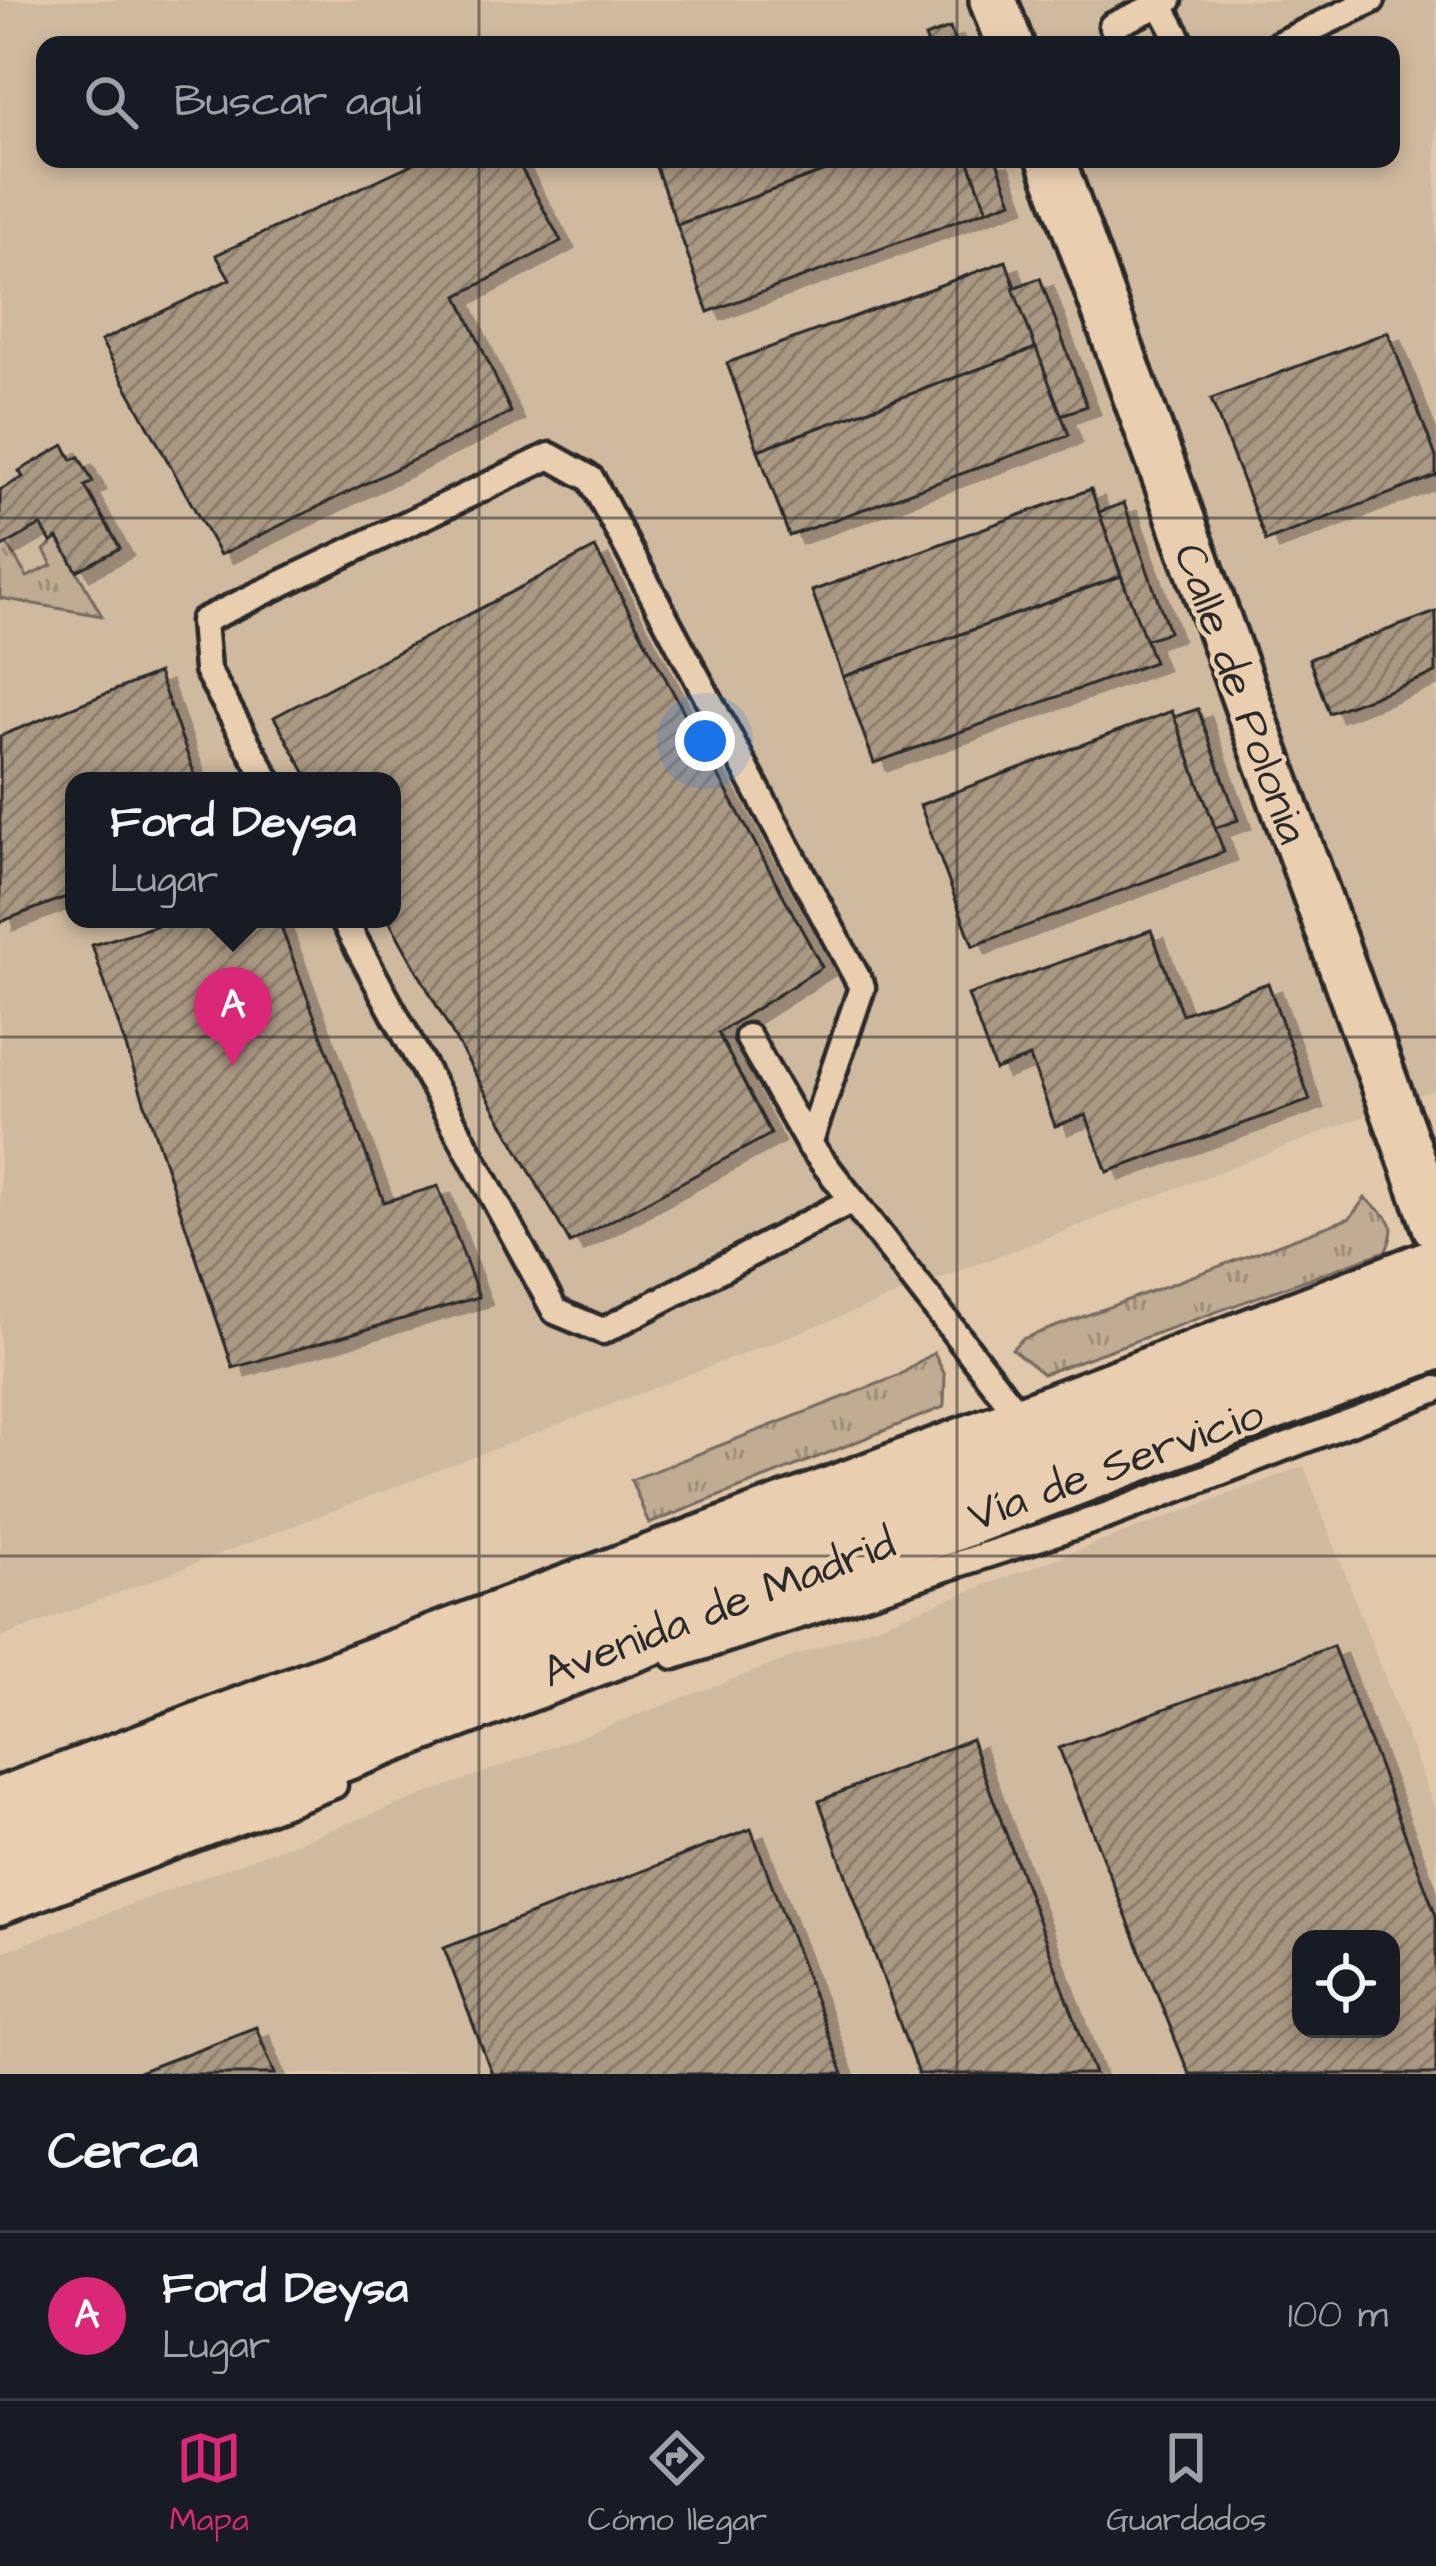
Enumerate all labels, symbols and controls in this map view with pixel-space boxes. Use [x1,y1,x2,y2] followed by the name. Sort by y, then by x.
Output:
[36,36,1400,168] search box
[78,69,144,135] icon: search
[174,71,421,133] text: Buscar aquí
[1157,535,1323,853] street label: Calle de Polonia
[675,711,735,771] your location
[65,772,401,928] popup
[110,792,356,854] text: Ford Deysa
[110,854,218,908] text: Lugar
[194,967,272,1066] pin: A
[960,1384,1272,1548] street label: Vía de Servicio
[534,1513,904,1705] street label: Avenida de Madrid
[1292,1930,1400,2038] map controls
[1292,1930,1400,2038] button: locate
[48,2117,198,2188] text: Cerca
[162,2258,408,2320] text: Ford Deysa
[75,2289,99,2343] text: A
[1288,2289,1388,2343] text: 100 m
[162,2320,270,2374] text: Lugar
[169,2425,249,2543] tab: Mapa
[588,2425,767,2543] tab: Cómo llegar
[1106,2425,1267,2543] tab: Guardados

